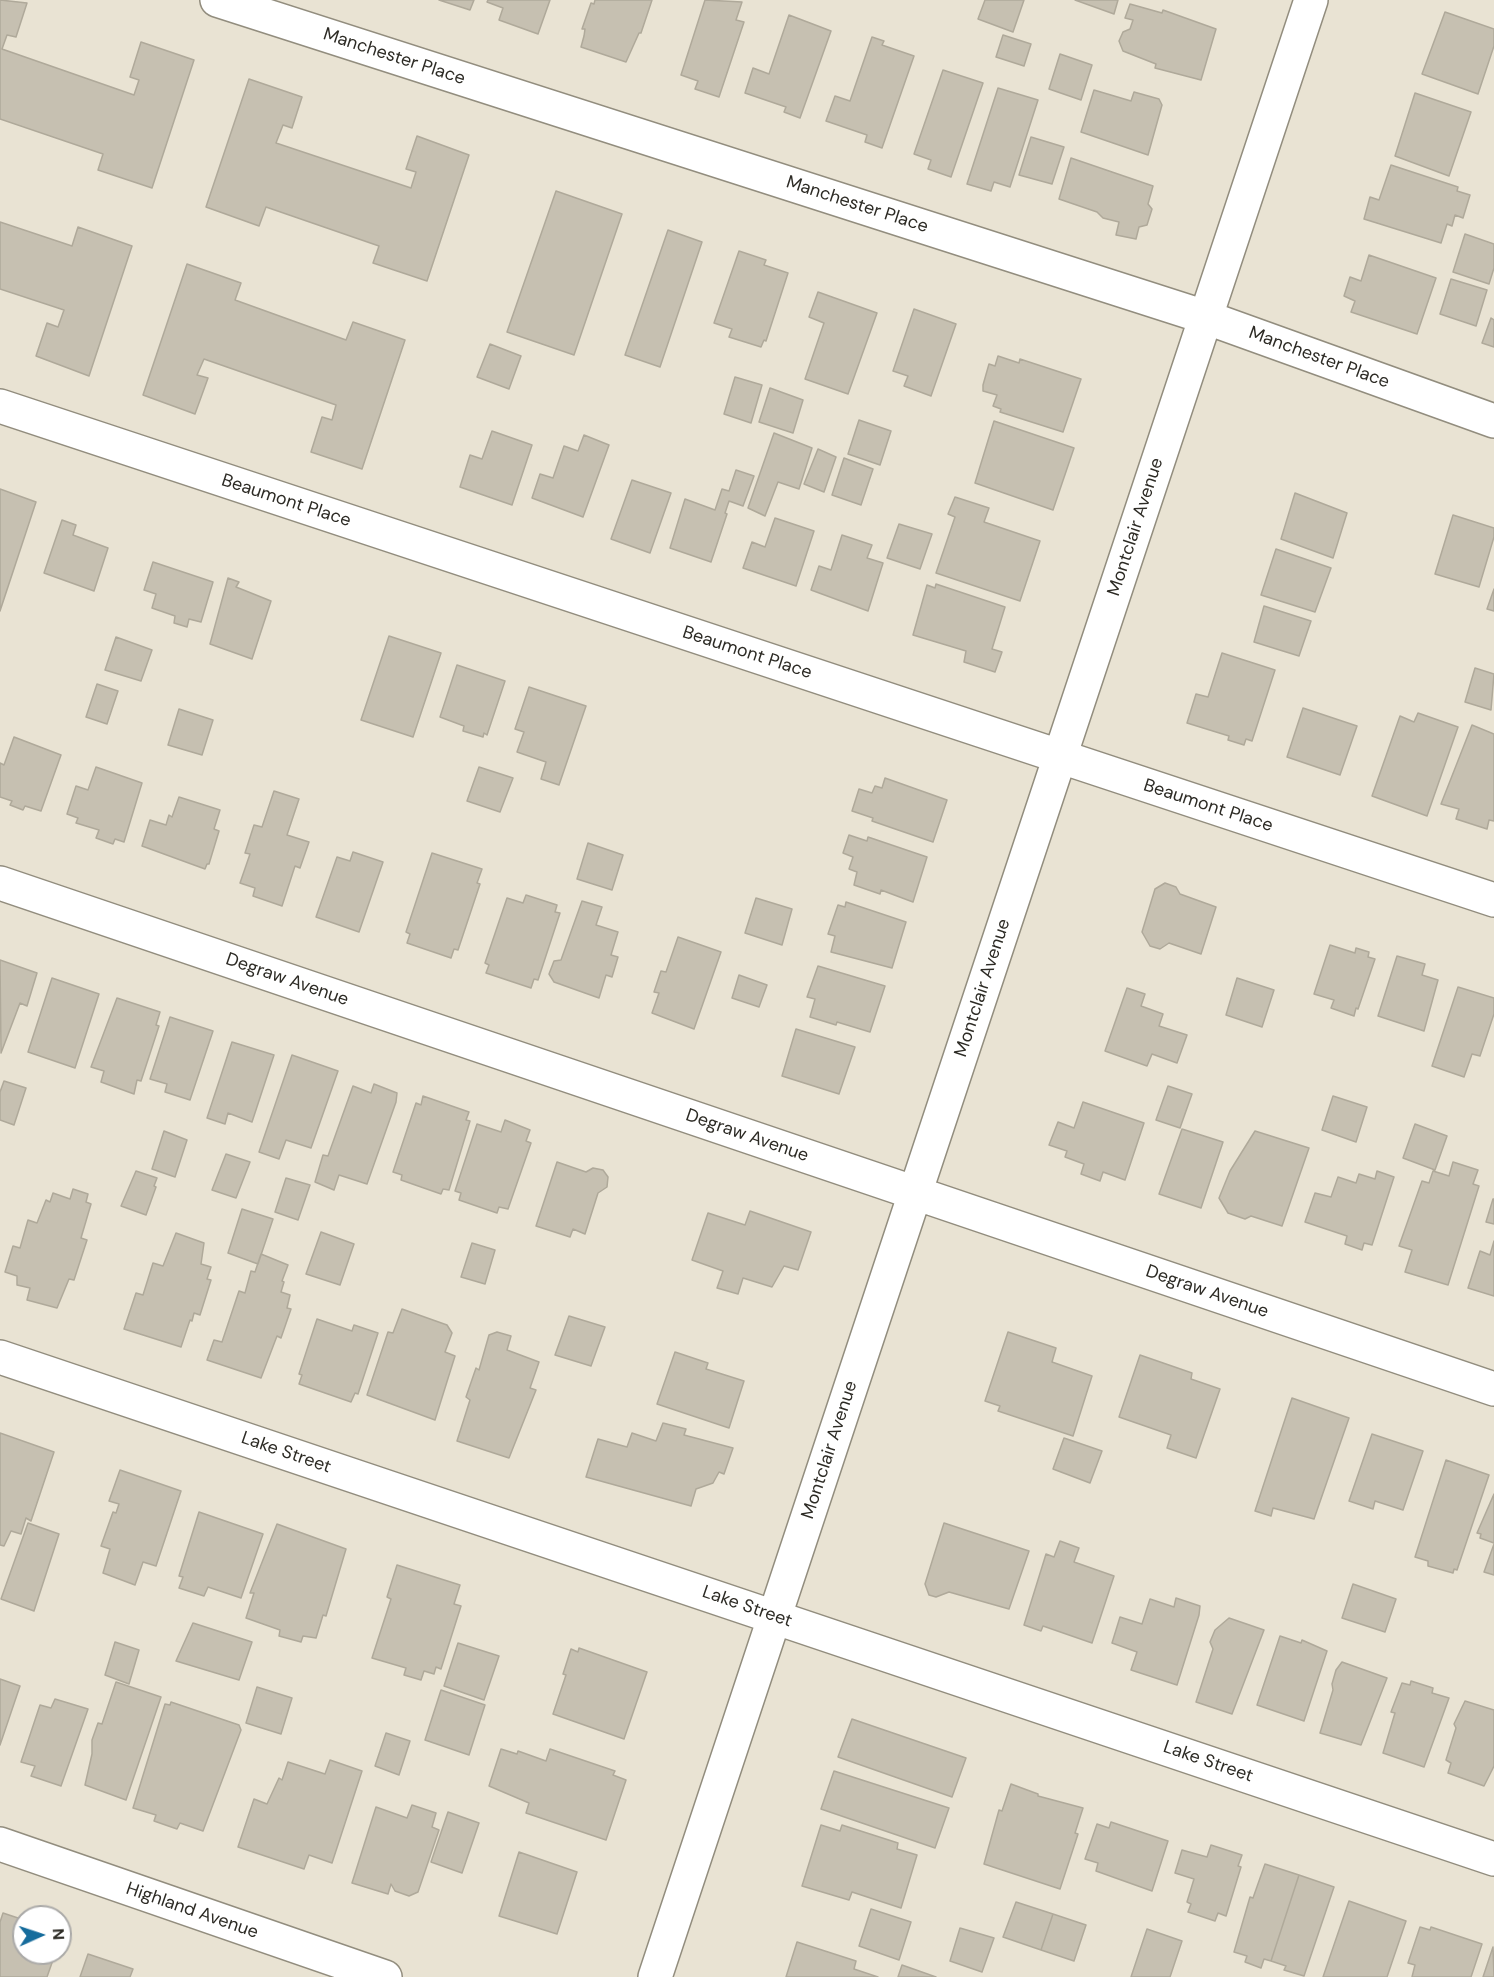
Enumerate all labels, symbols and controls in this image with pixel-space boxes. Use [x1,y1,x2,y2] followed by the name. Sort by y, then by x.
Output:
[320,24,468,90] street label: Manchester Place
[783,172,931,238] street label: Manchester Place
[1246,323,1392,393] street label: Manchester Place
[1103,455,1169,599] street label: Montclair Avenue
[219,470,353,532] street label: Beaumont Place
[680,622,814,684] street label: Beaumont Place
[1141,775,1275,837] street label: Beaumont Place
[950,916,1016,1060] street label: Montclair Avenue
[223,949,351,1011] street label: Degraw Avenue
[683,1105,811,1167] street label: Degraw Avenue
[1143,1261,1271,1323] street label: Degraw Avenue
[797,1378,863,1522] street label: Montclair Avenue
[238,1428,334,1478] street label: Lake Street
[699,1582,795,1632] street label: Lake Street
[1160,1737,1256,1787] street label: Lake Street
[123,1878,261,1944] street label: Highland Avenue
[12,1905,72,1965] north arrow
[48,1928,69,1941] text: N

